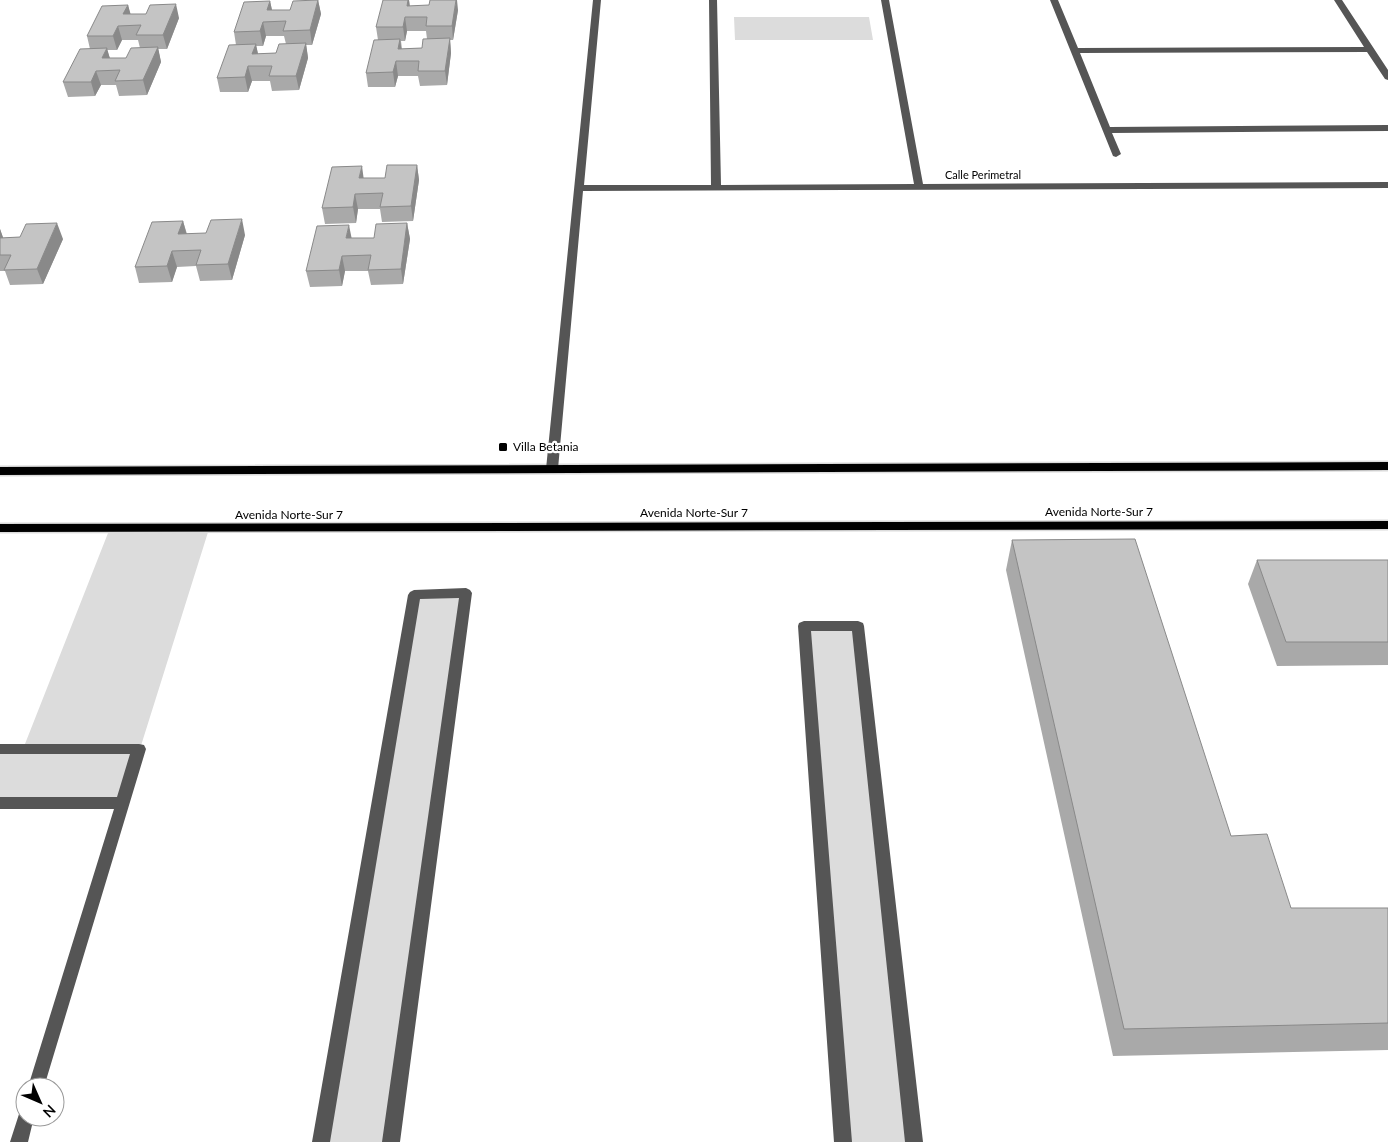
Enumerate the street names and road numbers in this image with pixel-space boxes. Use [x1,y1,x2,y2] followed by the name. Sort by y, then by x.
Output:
[945,168,1021,181] street label: Calle Perimetral
[1045,504,1153,519] street label: Avenida Norte-Sur 7
[640,505,748,520] street label: Avenida Norte-Sur 7
[235,507,343,522] street label: Avenida Norte-Sur 7

